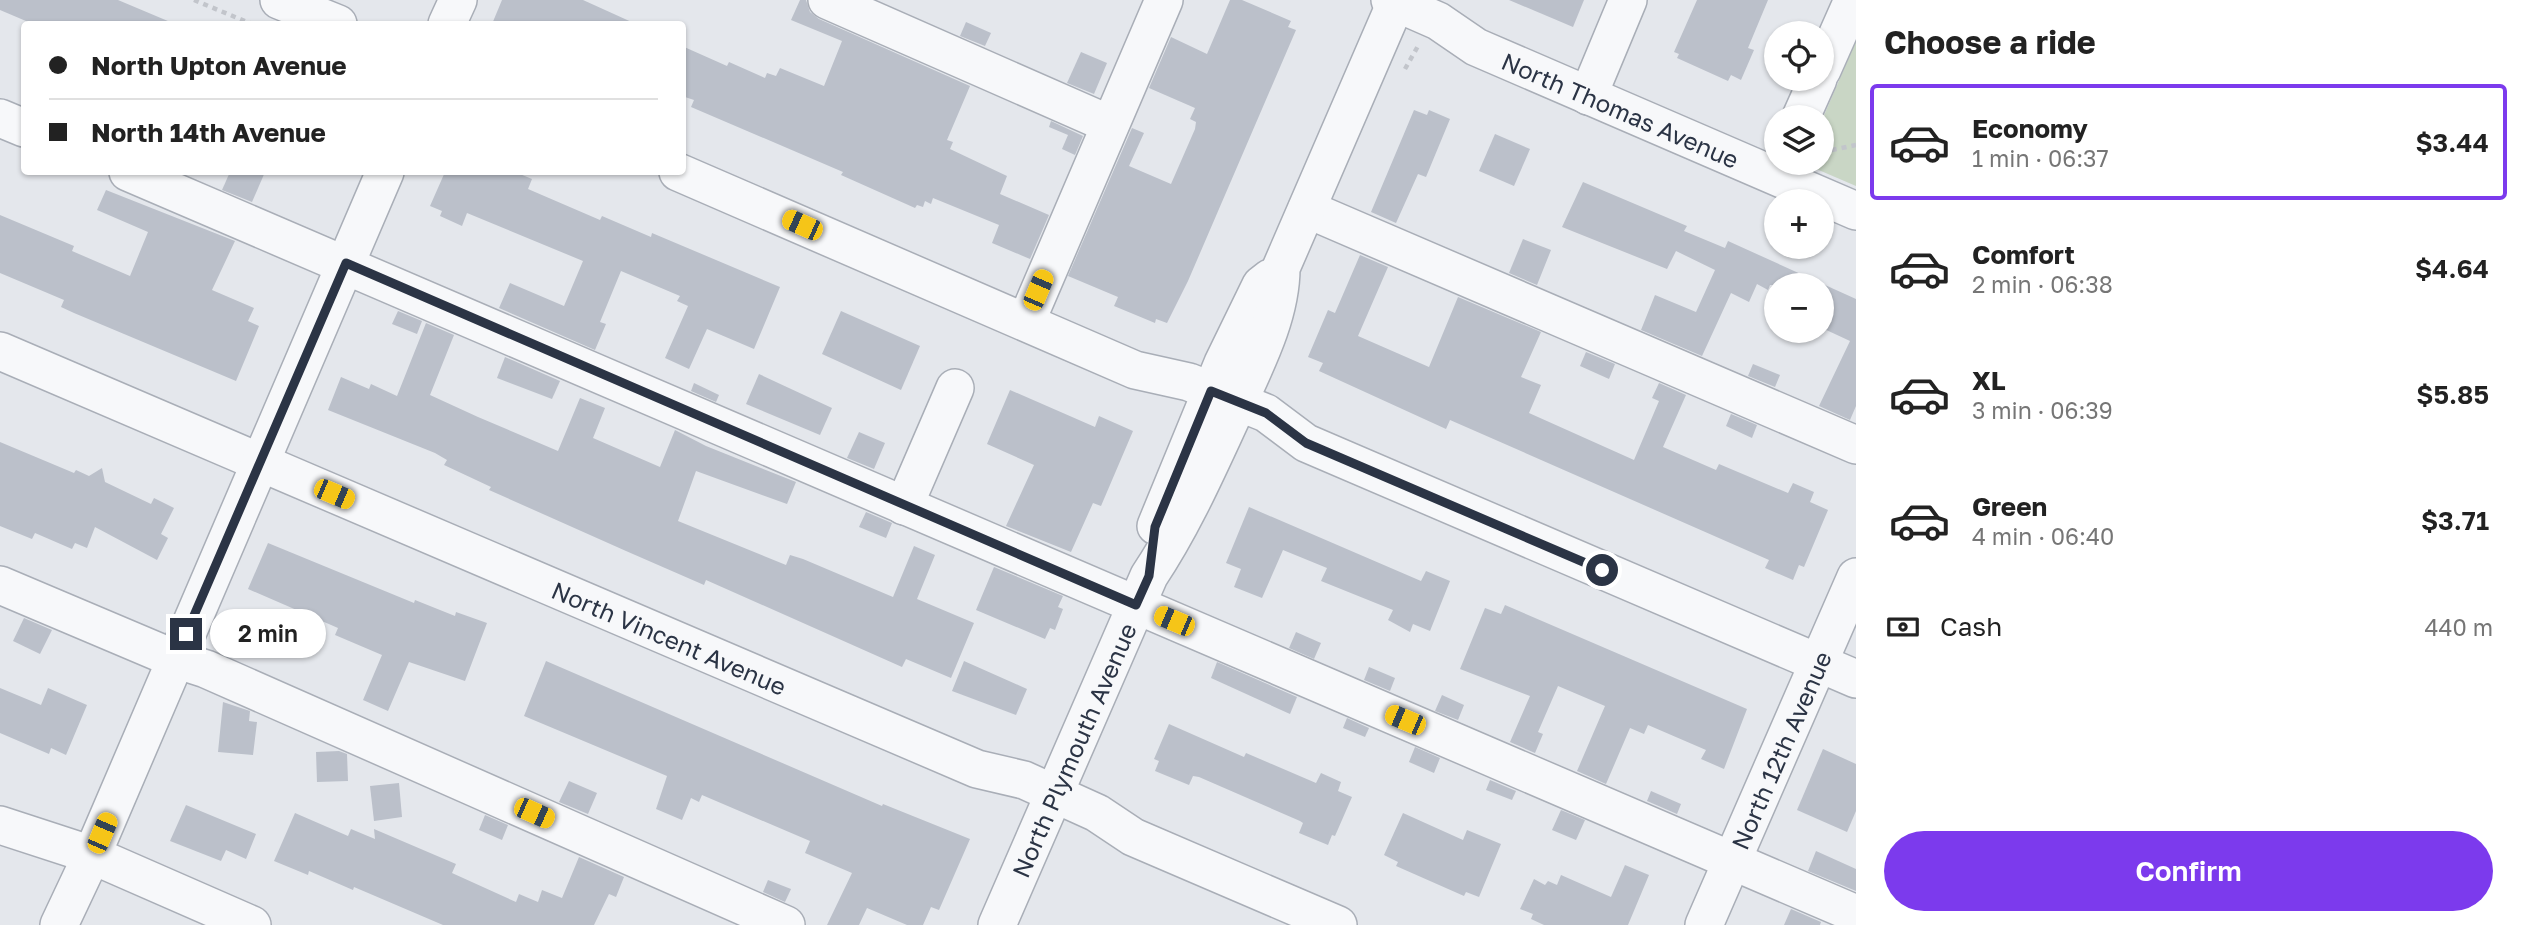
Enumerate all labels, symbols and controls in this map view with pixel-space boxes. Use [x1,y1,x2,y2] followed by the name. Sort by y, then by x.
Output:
[1764,21,1834,343] map controls
[1764,21,1834,91] button: locate
[1884,23,2096,61] text: Choose a ride
[1498,46,1744,173] street label: North Thomas Avenue
[91,50,347,81] text: North Upton Avenue
[1764,105,1834,175] button: layers
[1888,111,1951,174] icon: car
[1972,113,2088,144] text: Economy
[91,117,326,148] text: North 14th Avenue
[2415,127,2489,158] text: $3.44
[1972,144,2109,172] text: 1 min · 06:37
[1764,189,1834,259] button: +
[779,207,826,243] car
[1888,237,1951,300] icon: car
[1972,239,2075,270] text: Comfort
[2415,253,2489,284] text: $4.64
[1021,267,1056,313] car
[1972,270,2113,298] text: 2 min · 06:38
[1764,273,1834,343] button: −
[1888,363,1951,426] icon: car
[1972,365,2006,396] text: XL
[2416,379,2489,410] text: $5.85
[1972,396,2113,424] text: 3 min · 06:39
[311,476,358,512] car
[1888,489,1951,552] icon: car
[1972,491,2047,522] text: Green
[2421,505,2489,536] text: $3.71
[1972,522,2114,550] text: 4 min · 06:40
[1586,554,1618,586] route start
[548,574,791,700] street label: North Vincent Avenue
[1151,603,1198,639] car
[1884,608,1922,646] icon: cash
[210,610,326,658] callout: 2 min
[1940,611,2002,642] text: Cash
[2425,613,2493,641] text: 440 m
[170,618,202,650] route end
[1005,618,1141,882] street label: North Plymouth Avenue
[238,619,298,647] text: 2 min
[1724,646,1836,854] street label: North 12th Avenue
[1382,702,1429,738] car
[511,795,558,831] car
[85,810,120,856] car
[1884,831,2493,911] button: Confirm

